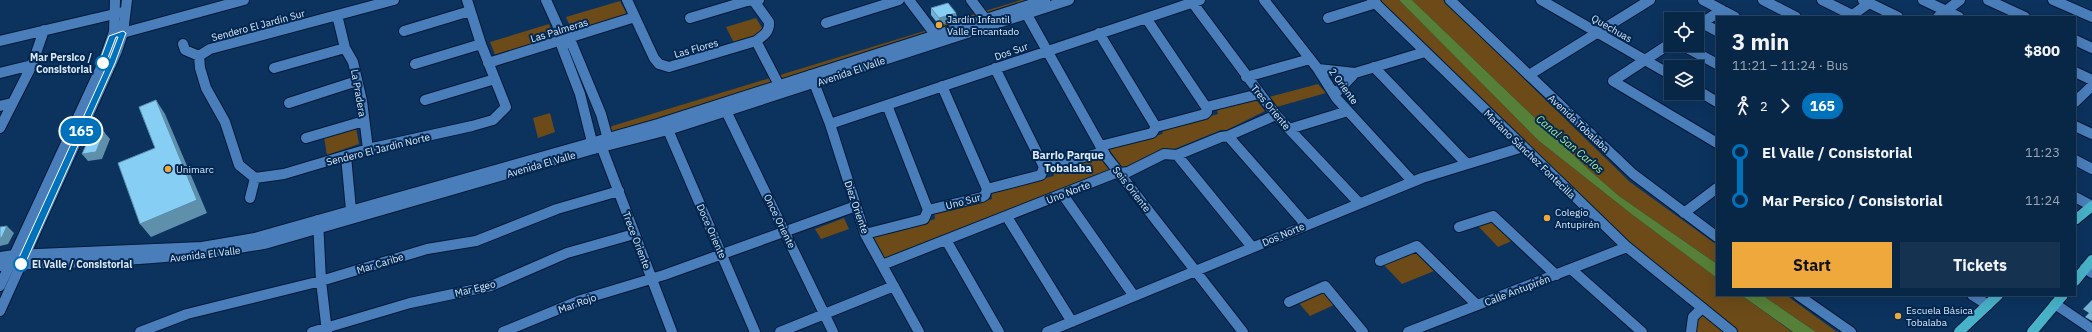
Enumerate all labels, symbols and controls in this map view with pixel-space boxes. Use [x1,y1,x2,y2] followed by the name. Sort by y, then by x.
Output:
[210,7,307,44] street label: Sendero El Jardin Sur
[1589,12,1635,45] street label: Quechuas
[1664,12,1704,100] map controls
[1664,12,1704,52] button: locate
[947,13,1020,38] place label: Jardín Infantil Valle Encantado
[529,16,590,45] street label: Las Palmeras
[934,20,944,30] marker: Jardín Infantil Valle Encantado
[1732,27,1789,56] text: 3 min
[672,36,720,61] street label: Las Flores
[993,40,1030,63] street label: Dos Sur
[2024,41,2060,60] text: $800
[30,51,92,76] place label: Mar Persico / Consistorial
[815,54,887,89] street label: Avenida El Valle
[95,55,111,71] marker: Mar Persico / Consistorial
[1732,57,1848,74] text: 11:21 – 11:24 · Bus
[1664,60,1704,100] button: layers
[1326,66,1361,107] street label: 2 Oriente
[348,68,369,118] street label: La Pradera
[1248,82,1294,133] street label: Tres Oriente
[1545,92,1613,156] street label: Avenida Tobalaba
[1732,95,1754,117] icon: walk
[1774,95,1796,117] icon: forward
[1810,97,1835,115] text: 165
[1760,98,1768,115] text: 2
[1481,107,1579,202] street label: Mariano Sánchez Fontecilla
[1533,112,1607,176] water label: Canal San Carlos
[58,118,104,144] line badge: 165
[68,122,94,140] text: 165
[325,130,432,169] street label: Sendero El Jardin Norte
[1762,143,1912,162] text: El Valle / Consistorial
[2025,144,2060,161] text: 11:23
[505,148,578,181] street label: Avenida El Valle
[1032,148,1104,175] district label: Barrio Parque Tobalaba
[176,163,214,176] place label: Unimarc
[163,164,173,174] marker: Unimarc
[1110,164,1154,215] street label: Seis Oriente
[1044,178,1092,207] street label: Uno Norte
[841,179,872,236] street label: Diez Oriente
[944,191,982,212] street label: Uno Sur
[1762,191,1942,210] text: Mar Persico / Consistorial
[761,192,799,251] street label: Once Oriente
[2025,192,2060,209] text: 11:24
[694,202,730,261] street label: Doce Oriente
[1555,206,1599,231] place label: Colegio Antupirén
[620,210,654,271] street label: Trece Oriente
[1542,213,1552,223] marker: Colegio Antupirén
[1260,220,1307,249] street label: Dos Norte
[1732,242,1892,288] button: Start
[1900,242,2060,288] button: Tickets
[169,244,242,265] street label: Avenida El Valle
[355,250,406,277] street label: Mar Caribe
[13,256,29,272] marker: El Valle / Consistorial
[32,258,132,271] place label: El Valle / Consistorial
[1483,272,1552,309] street label: Calle Antupirén
[453,277,497,300] street label: Mar Egeo
[556,290,598,316] street label: Mar Rojo
[1906,304,1974,329] place label: Escuela Básica Tobalaba
[1893,311,1903,321] marker: Escuela Básica Tobalaba

